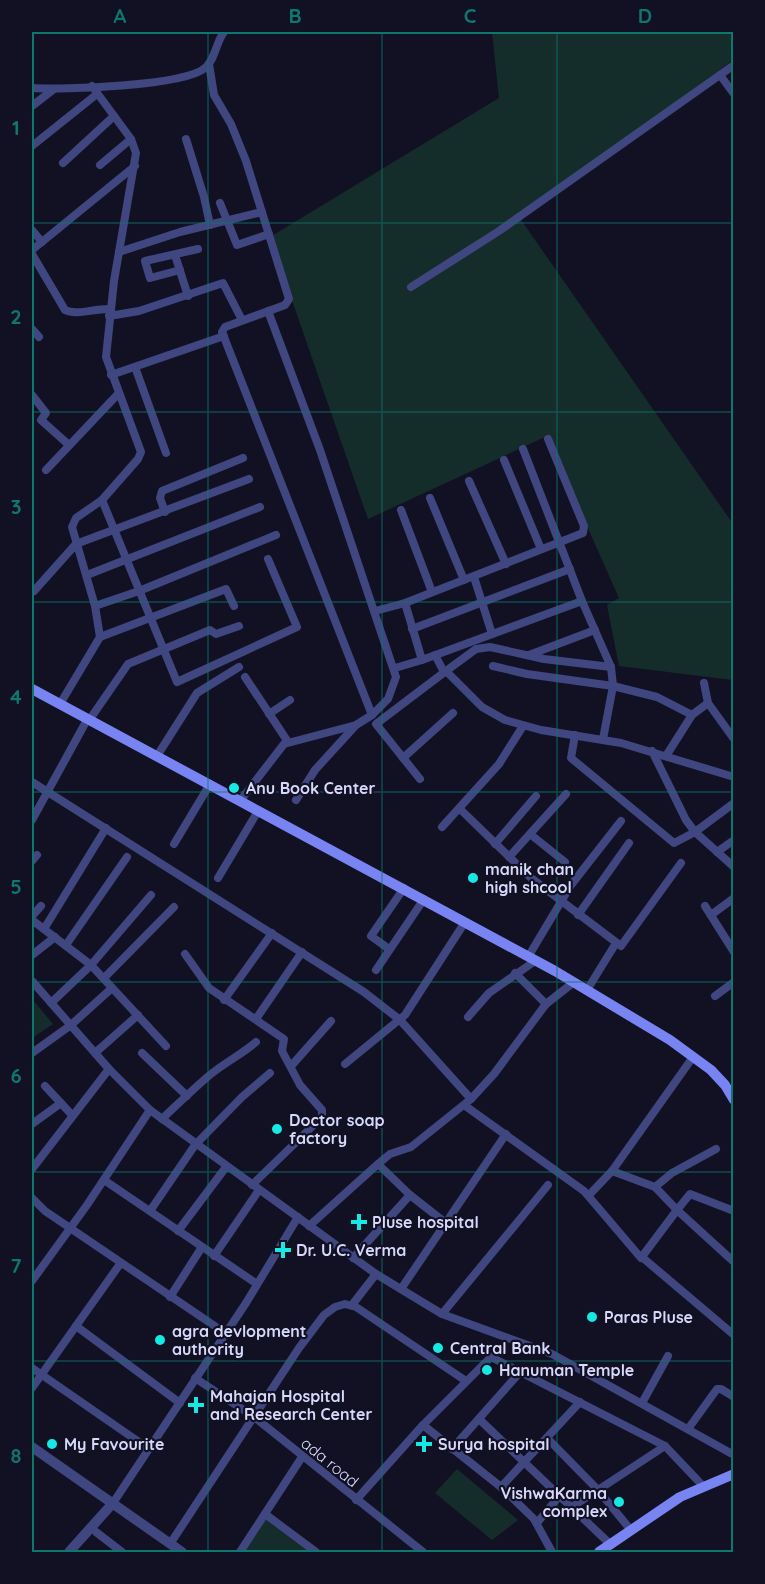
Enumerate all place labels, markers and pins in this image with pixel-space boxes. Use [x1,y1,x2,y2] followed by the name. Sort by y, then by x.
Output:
[246,778,376,798] place label: Anu Book Center
[227,781,241,795] marker: Anu Book Center
[485,859,574,897] place label: manik chan high shcool
[466,871,480,885] marker: manik chan high shcool
[289,1110,385,1148] place label: Doctor soap factory
[270,1122,284,1136] marker: Doctor soap factory
[372,1212,479,1232] place label: Pluse hospital
[350,1213,368,1231] marker: Pluse hospital
[296,1240,406,1260] place label: Dr. U.C. Verma
[274,1241,292,1259] marker: Dr. U.C. Verma
[604,1307,693,1327] place label: Paras Pluse
[585,1310,599,1324] marker: Paras Pluse
[172,1321,306,1359] place label: agra devlopment authority
[153,1333,167,1347] marker: agra devlopment authority
[450,1338,550,1358] place label: Central Bank
[431,1341,445,1355] marker: Central Bank
[499,1360,634,1380] place label: Hanuman Temple
[480,1363,494,1377] marker: Hanuman Temple
[210,1386,372,1424] place label: Mahajan Hospital and Research Center
[187,1396,205,1414] marker: Mahajan Hospital and Research Center
[64,1434,164,1454] place label: My Favourite
[438,1434,550,1454] place label: Surya hospital
[415,1435,433,1453] marker: Surya hospital
[45,1437,59,1451] marker: My Favourite
[501,1483,607,1521] place label: VishwaKarma complex
[612,1495,626,1509] marker: VishwaKarma complex

